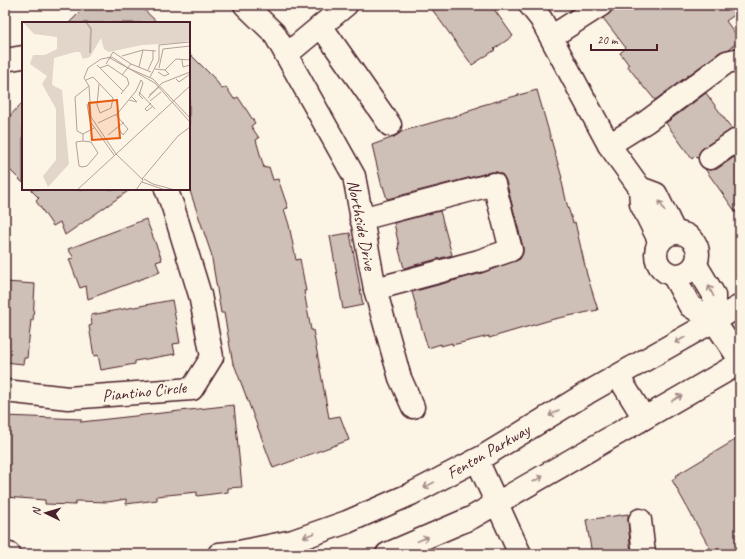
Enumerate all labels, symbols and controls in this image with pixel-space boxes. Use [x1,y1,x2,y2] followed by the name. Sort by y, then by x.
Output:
[22,22,190,190] inset map
[591,26,657,52] scale bar
[597,32,619,48] text: 20 m
[342,178,381,273] street label: Northside Drive
[658,200,665,212] one-way arrow
[707,285,714,297] one-way arrow
[674,337,686,345] one-way arrow
[101,377,188,406] street label: Piantino Circle
[671,394,683,402] one-way arrow
[548,410,560,418] one-way arrow
[443,419,534,484] street label: Fenton Parkway
[532,474,544,482] one-way arrow
[423,482,435,489] one-way arrow
[26,493,66,533] north arrow
[29,506,43,516] text: N
[304,532,316,540] one-way arrow
[417,534,429,542] one-way arrow

